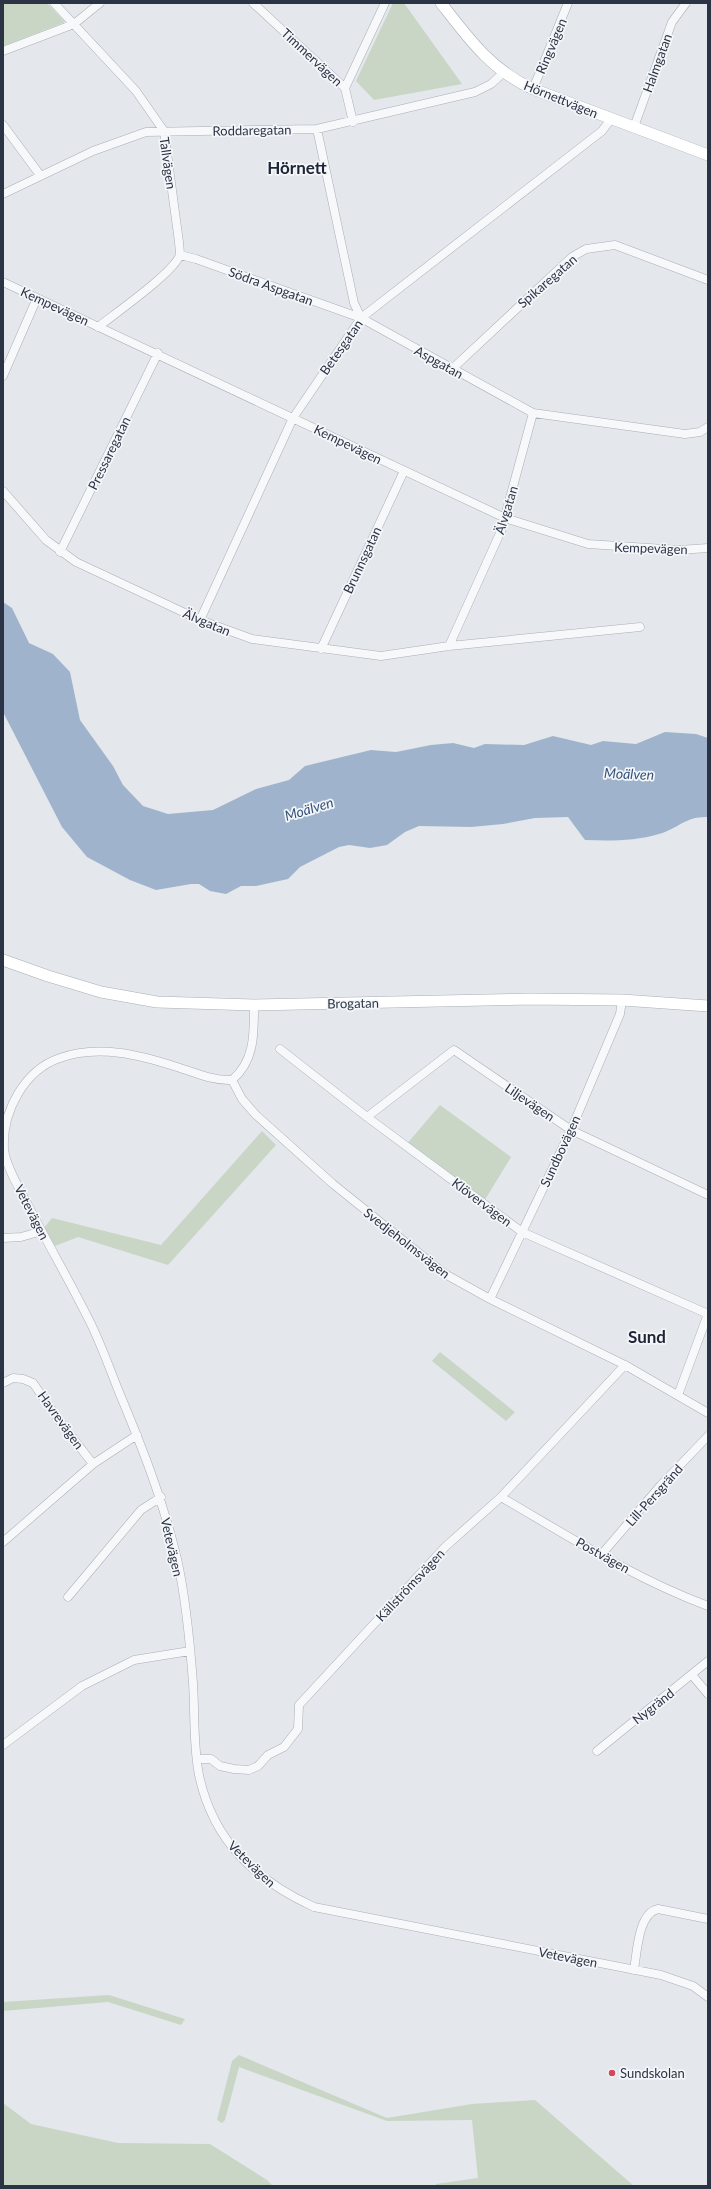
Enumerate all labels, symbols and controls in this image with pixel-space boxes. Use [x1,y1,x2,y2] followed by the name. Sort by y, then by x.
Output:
[532,16,570,76] street label: Ringvägen
[278,25,346,89] street label: Timmervägen
[639,31,675,95] street label: Halmgatan
[522,77,600,121] street label: Hörnettvägen
[212,121,292,139] street label: Roddaregatan
[156,136,180,190] street label: Tallvägen
[267,157,327,178] district label: Hörnett
[514,251,580,311] street label: Spikaregatan
[227,263,315,309] street label: Södra Aspgatan
[18,283,92,329] street label: Kempevägen
[316,316,366,378] street label: Betesgatan
[412,342,466,382] street label: Aspgatan
[84,414,134,492] street label: Pressaregatan
[311,421,385,467] street label: Kempevägen
[491,484,521,536] street label: Älvgatan
[340,524,384,596] street label: Brunnsgatan
[614,539,688,557] street label: Kempevägen
[181,605,233,639] street label: Älvgatan
[604,764,654,783] water label: Moälven
[282,793,335,824] water label: Moälven
[327,995,379,1011] street label: Brogatan
[502,1080,558,1124] street label: Liljevägen
[536,1113,584,1189] street label: Sundbovägen
[449,1174,515,1230] street label: Klövervägen
[11,1182,53,1242] street label: Vetevägen
[361,1204,453,1282] street label: Svedjeholmsvägen
[628,1326,666,1347] district label: Sund
[35,1388,87,1452] street label: Havrevägen
[622,1461,686,1529] street label: Lill-Persgränd
[157,1516,187,1578] street label: Vetevägen
[573,1534,633,1576] street label: Postvägen
[372,1545,448,1625] street label: Källströmsvägen
[629,1685,677,1727] street label: Nygränd
[225,1837,279,1891] street label: Vetevägen
[537,1943,599,1971] street label: Vetevägen
[620,2065,685,2081] place label: Sundskolan
[607,2068,617,2078] marker: Sundskolan

